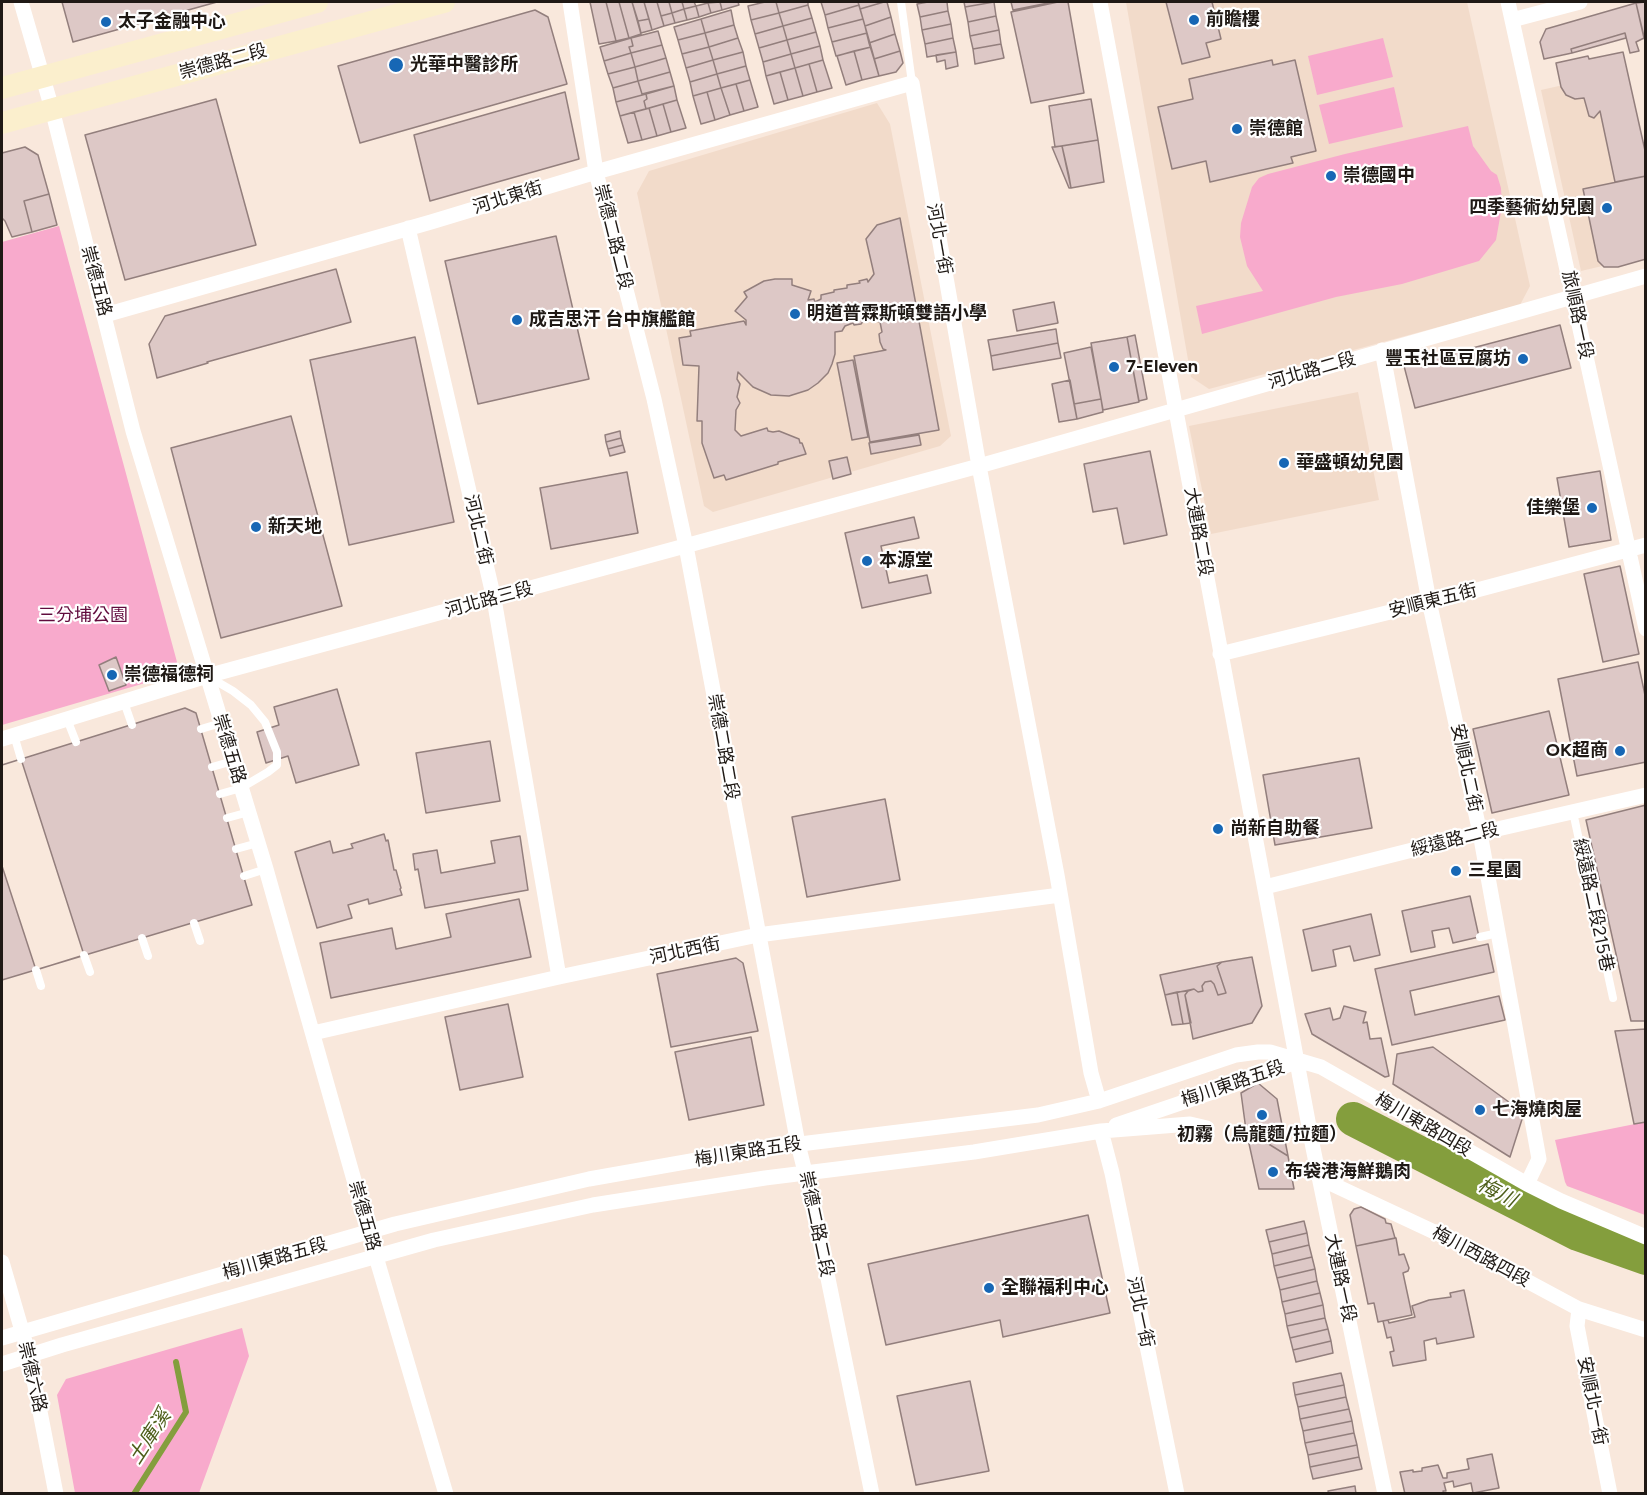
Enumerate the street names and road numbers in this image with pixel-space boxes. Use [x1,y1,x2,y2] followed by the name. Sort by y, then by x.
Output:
[177,40,269,84] street label: 崇德路二段
[470,177,546,219] street label: 河北東街
[589,182,637,292] street label: 崇德二路二段
[922,202,956,276] street label: 河北一街
[76,243,116,319] street label: 崇德五路
[1557,269,1597,361] street label: 旅順路一段
[1266,348,1358,394] street label: 河北路二段
[1180,486,1216,578] street label: 大連路二段
[459,492,497,568] street label: 河北二街
[443,578,535,622] street label: 河北路三段
[1387,580,1479,622] street label: 安順東五街
[703,692,743,802] street label: 崇德二路二段
[208,711,250,787] street label: 崇德五路
[1446,722,1486,814] street label: 安順北二街
[1409,819,1501,861] street label: 綏遠路二段
[1568,836,1618,974] street label: 綏遠路二段215巷
[648,933,722,969] street label: 河北西街
[1178,1056,1288,1112] street label: 梅川東路五段
[1371,1089,1475,1161] street label: 梅川東路四段
[693,1133,803,1171] street label: 梅川東路五段
[794,1169,838,1279] street label: 崇德二路二段
[344,1178,384,1254] street label: 崇德五路
[1428,1222,1534,1292] street label: 梅川西路四段
[1320,1232,1360,1324] street label: 大連路一段
[220,1234,330,1284] street label: 梅川東路五段
[1122,1275,1158,1349] street label: 河北一街
[13,1339,51,1415] street label: 崇德六路
[1573,1355,1611,1447] street label: 安順北一街

